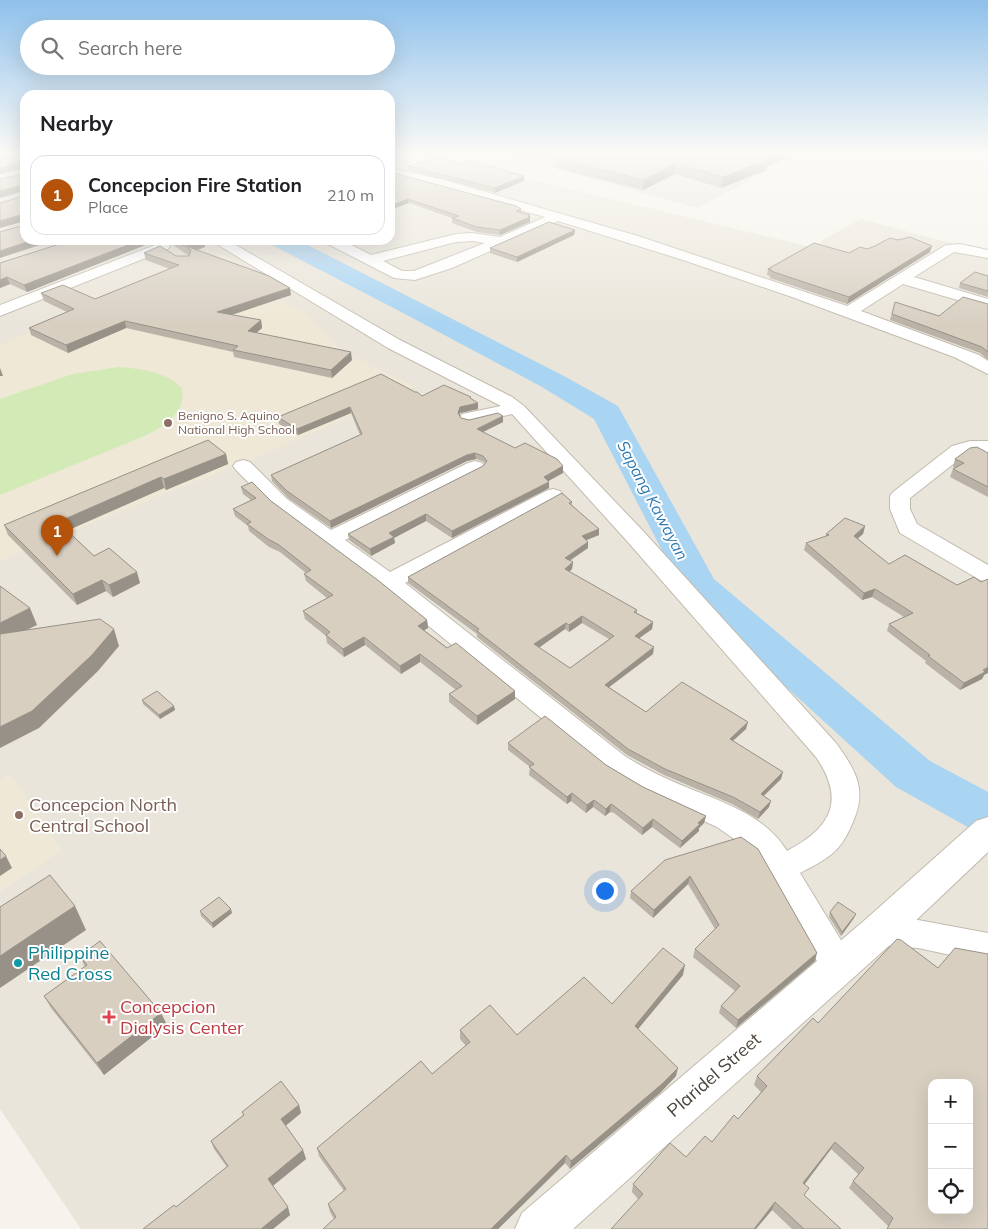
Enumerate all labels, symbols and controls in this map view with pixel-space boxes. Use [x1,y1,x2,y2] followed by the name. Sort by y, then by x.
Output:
[20,20,395,75] search box
[38,34,66,62] icon: search
[78,36,182,60] text: Search here
[40,110,113,136] text: Nearby
[88,173,302,197] text: Concepcion Fire Station
[52,185,62,205] text: 1
[327,185,374,205] text: 210 m
[88,197,128,217] text: Place
[178,408,295,437] place label: Benigno S. Aquino National High School
[162,417,174,429] marker: Benigno S. Aquino National High School
[613,437,693,563] water label: Sapang Kawayan
[41,515,73,556] pin: 1
[29,793,177,837] place label: Concepcion North Central School
[13,809,25,821] marker: Concepcion North Central School
[592,878,618,904] your location
[28,941,112,985] place label: Philippine Red Cross
[12,957,24,969] marker: Philippine Red Cross
[120,995,244,1039] place label: Concepcion Dialysis Center
[102,1010,116,1024] marker: Concepcion Dialysis Center
[662,1028,765,1122] street label: Plaridel Street
[928,1079,973,1214] map controls
[928,1079,973,1124] button: +
[928,1124,973,1169] button: −
[928,1169,973,1214] button: locate

